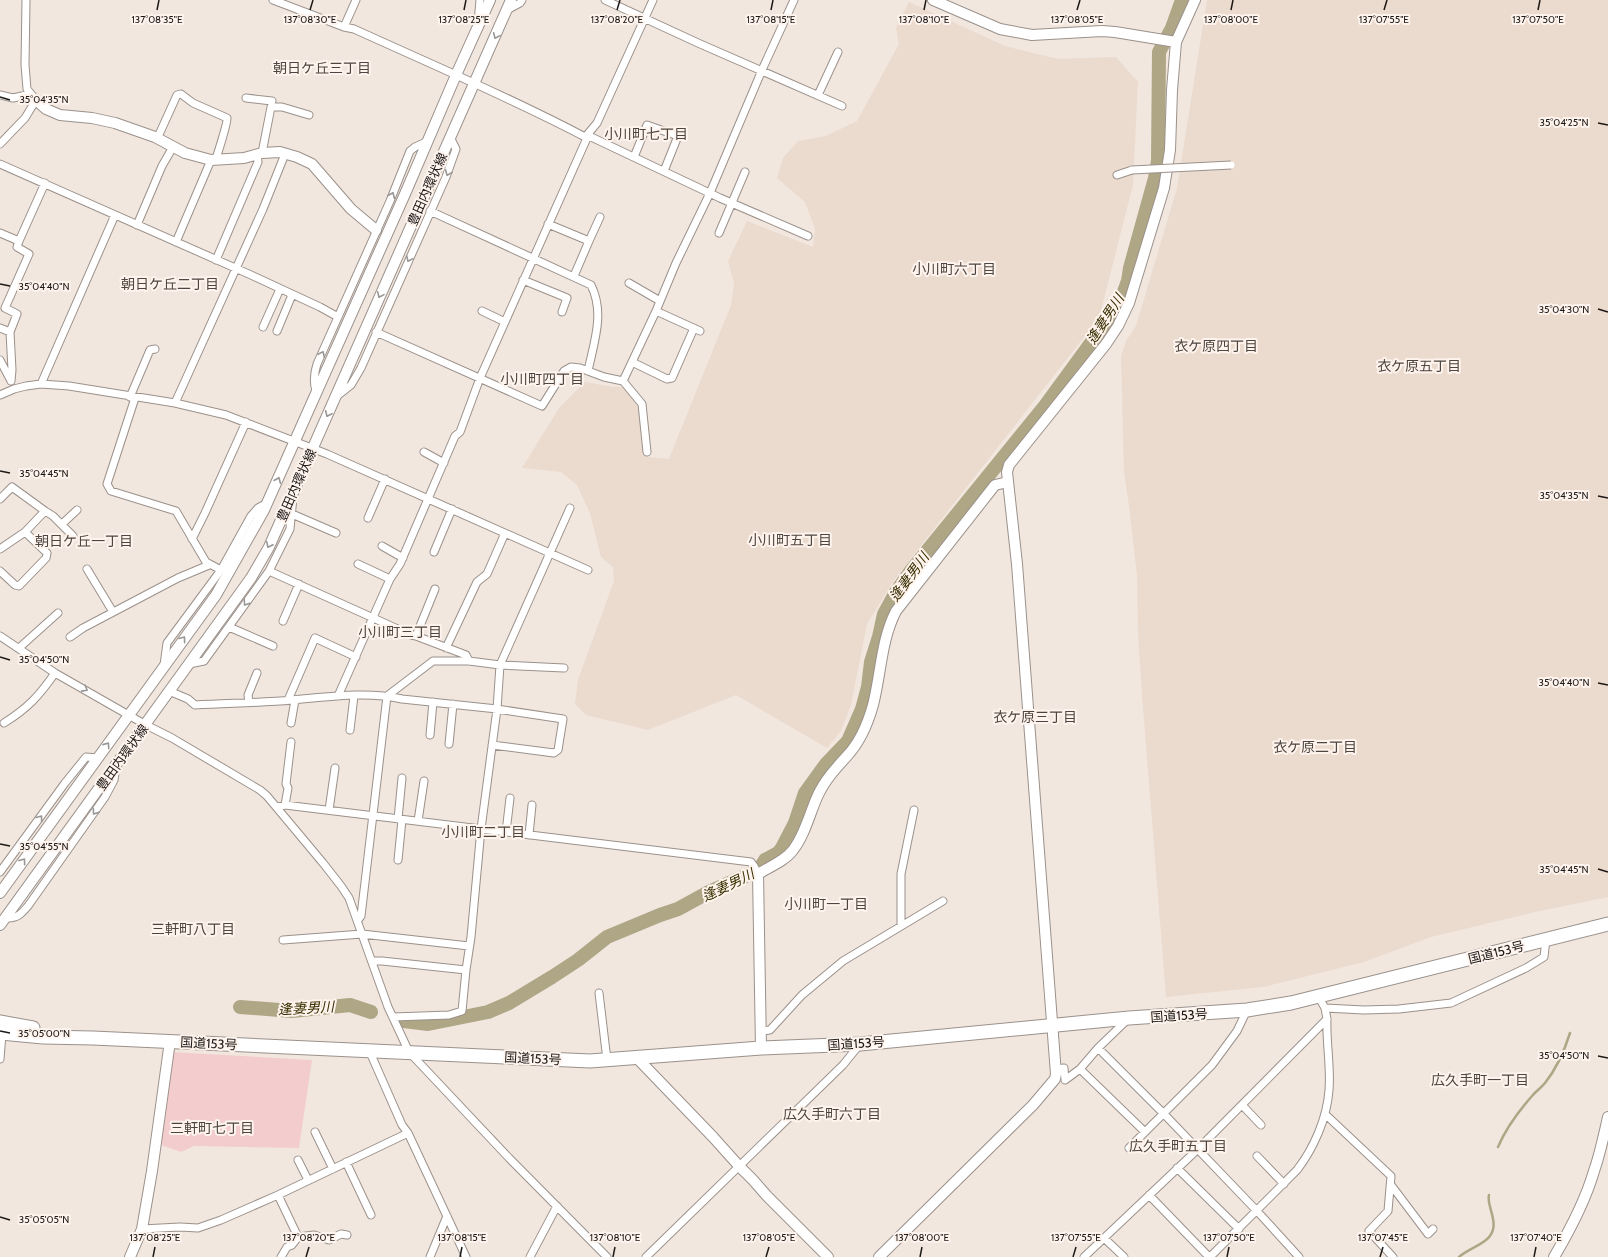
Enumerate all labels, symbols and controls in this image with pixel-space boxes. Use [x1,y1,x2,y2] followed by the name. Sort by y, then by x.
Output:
[132,13,183,26] text: 137°08'35"E
[284,13,337,26] text: 137°08'30"E
[439,13,490,26] text: 137°08'25"E
[591,13,644,26] text: 137°08'20"E
[747,13,796,26] text: 137°08'15"E
[899,13,950,26] text: 137°08'10"E
[1051,13,1104,26] text: 137°08'05"E
[1204,13,1259,26] text: 137°08'00"E
[1359,13,1409,26] text: 137°07'55"E
[1512,13,1564,26] text: 137°07'50"E
[493,31,501,39] one-way arrow
[273,59,371,77] district label: 朝日ケ丘三丁目
[19,93,69,106] text: 35°04'35"N
[1539,116,1589,129] text: 35°04'25"N
[604,125,688,143] district label: 小川町七丁目
[404,150,450,228] street label: 豊田内環状線
[444,169,452,176] one-way arrow
[388,191,396,198] one-way arrow
[405,256,413,263] one-way arrow
[912,260,996,278] district label: 小川町六丁目
[121,275,219,293] district label: 朝日ケ丘二丁目
[19,280,69,293] text: 35°04'40"N
[1082,289,1129,347] water label: 逢妻男川
[377,291,385,299] one-way arrow
[1539,303,1589,316] text: 35°04'30"N
[1174,337,1258,355] district label: 衣ケ原四丁目
[317,350,325,358] one-way arrow
[1377,357,1461,375] district label: 衣ケ原五丁目
[500,370,584,388] district label: 小川町四丁目
[325,410,333,417] one-way arrow
[273,446,319,524] street label: 豊田内環状線
[19,467,69,480] text: 35°04'45"N
[273,476,281,483] one-way arrow
[1539,489,1589,502] text: 35°04'35"N
[748,531,832,549] district label: 小川町五丁目
[35,532,133,550] district label: 朝日ケ丘一丁目
[266,541,274,549] one-way arrow
[885,547,934,605] water label: 逢妻男川
[244,598,251,605] one-way arrow
[358,623,442,641] district label: 小川町三丁目
[178,636,186,643] one-way arrow
[19,653,69,666] text: 35°04'50"N
[1539,676,1589,689] text: 35°04'40"N
[81,685,88,692] one-way arrow
[993,708,1077,726] district label: 衣ケ原三丁目
[93,721,151,793] street label: 豊田内環状線
[1273,738,1357,756] district label: 衣ケ原二丁目
[102,742,109,749] one-way arrow
[92,808,100,815] one-way arrow
[35,816,42,823] one-way arrow
[441,823,525,841] district label: 小川町二丁目
[19,840,69,853] text: 35°04'55"N
[18,859,25,866] one-way arrow
[1539,863,1589,876] text: 35°04'45"N
[699,864,759,905] water label: 逢妻男川
[784,895,868,913] district label: 小川町一丁目
[151,920,235,938] district label: 三軒町八丁目
[1466,937,1526,967] street label: 国道153号
[278,997,336,1018] water label: 逢妻男川
[1150,1005,1208,1025] street label: 国道153号
[18,1027,70,1040] text: 35°05'00"N
[827,1033,885,1053] street label: 国道153号
[180,1034,238,1052] street label: 国道153号
[504,1049,562,1067] street label: 国道153号
[1539,1049,1589,1062] text: 35°04'50"N
[1431,1071,1529,1089] district label: 広久手町一丁目
[783,1105,881,1123] district label: 広久手町六丁目
[170,1119,254,1137] district label: 三軒町七丁目
[1129,1137,1227,1155] district label: 広久手町五丁目
[19,1213,69,1226] text: 35°05'05"N
[130,1231,181,1244] text: 137°08'25"E
[283,1231,336,1244] text: 137°08'20"E
[438,1231,487,1244] text: 137°08'15"E
[590,1231,641,1244] text: 137°08'10"E
[743,1231,796,1244] text: 137°08'05"E
[895,1231,950,1244] text: 137°08'00"E
[1051,1231,1101,1244] text: 137°07'55"E
[1203,1231,1255,1244] text: 137°07'50"E
[1358,1231,1408,1244] text: 137°07'45"E
[1510,1231,1562,1244] text: 137°07'40"E

